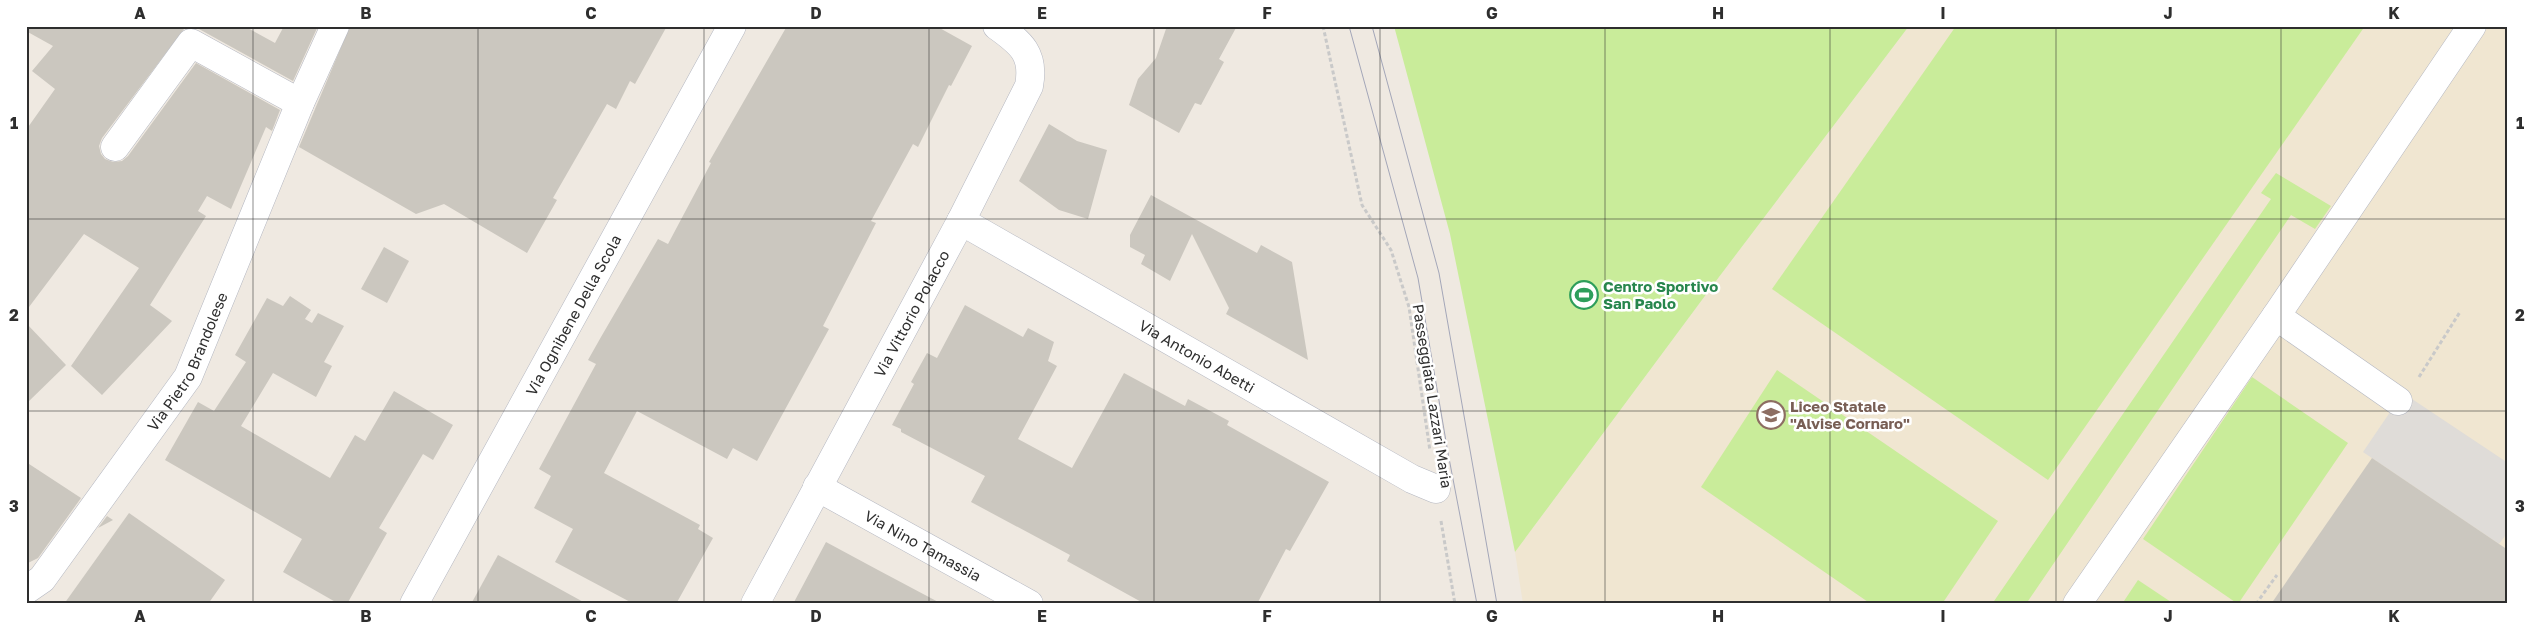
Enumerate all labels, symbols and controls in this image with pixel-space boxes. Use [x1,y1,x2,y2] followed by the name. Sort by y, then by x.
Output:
[134,3,146,23] text: A
[360,3,372,23] text: B
[585,3,597,23] text: C
[810,3,822,23] text: D
[1037,3,1047,23] text: E
[1262,3,1272,23] text: F
[1486,3,1498,23] text: G
[1712,3,1724,23] text: H
[1940,3,1946,23] text: I
[2163,3,2173,23] text: J
[2388,3,2400,23] text: K
[10,113,18,133] text: 1
[2516,113,2524,133] text: 1
[522,231,625,398] street label: Via Ognibene Della Scola
[870,247,953,380] street label: Via Vittorio Polacco
[1603,277,1718,312] place label: Centro Sportivo San Paolo
[1569,280,1599,310] sports icon: Centro Sportivo San Paolo
[143,289,231,434] street label: Via Pietro Brandolese
[1410,303,1456,489] street label: Passeggiata Lazzari Maria
[9,305,19,325] text: 2
[2515,305,2525,325] text: 2
[1136,316,1258,396] street label: Via Antonio Abetti
[1790,397,1910,432] place label: Liceo Statale "Alvise Cornaro"
[1756,400,1786,430] school or university icon: Liceo Statale "Alvise Cornaro"
[9,496,19,516] text: 3
[2515,496,2525,516] text: 3
[861,506,984,585] street label: Via Nino Tamassia
[134,606,146,626] text: A
[360,606,372,626] text: B
[585,606,597,626] text: C
[810,606,822,626] text: D
[1037,606,1047,626] text: E
[1262,606,1272,626] text: F
[1486,606,1498,626] text: G
[1712,606,1724,626] text: H
[1940,606,1946,626] text: I
[2163,606,2173,626] text: J
[2388,606,2400,626] text: K

